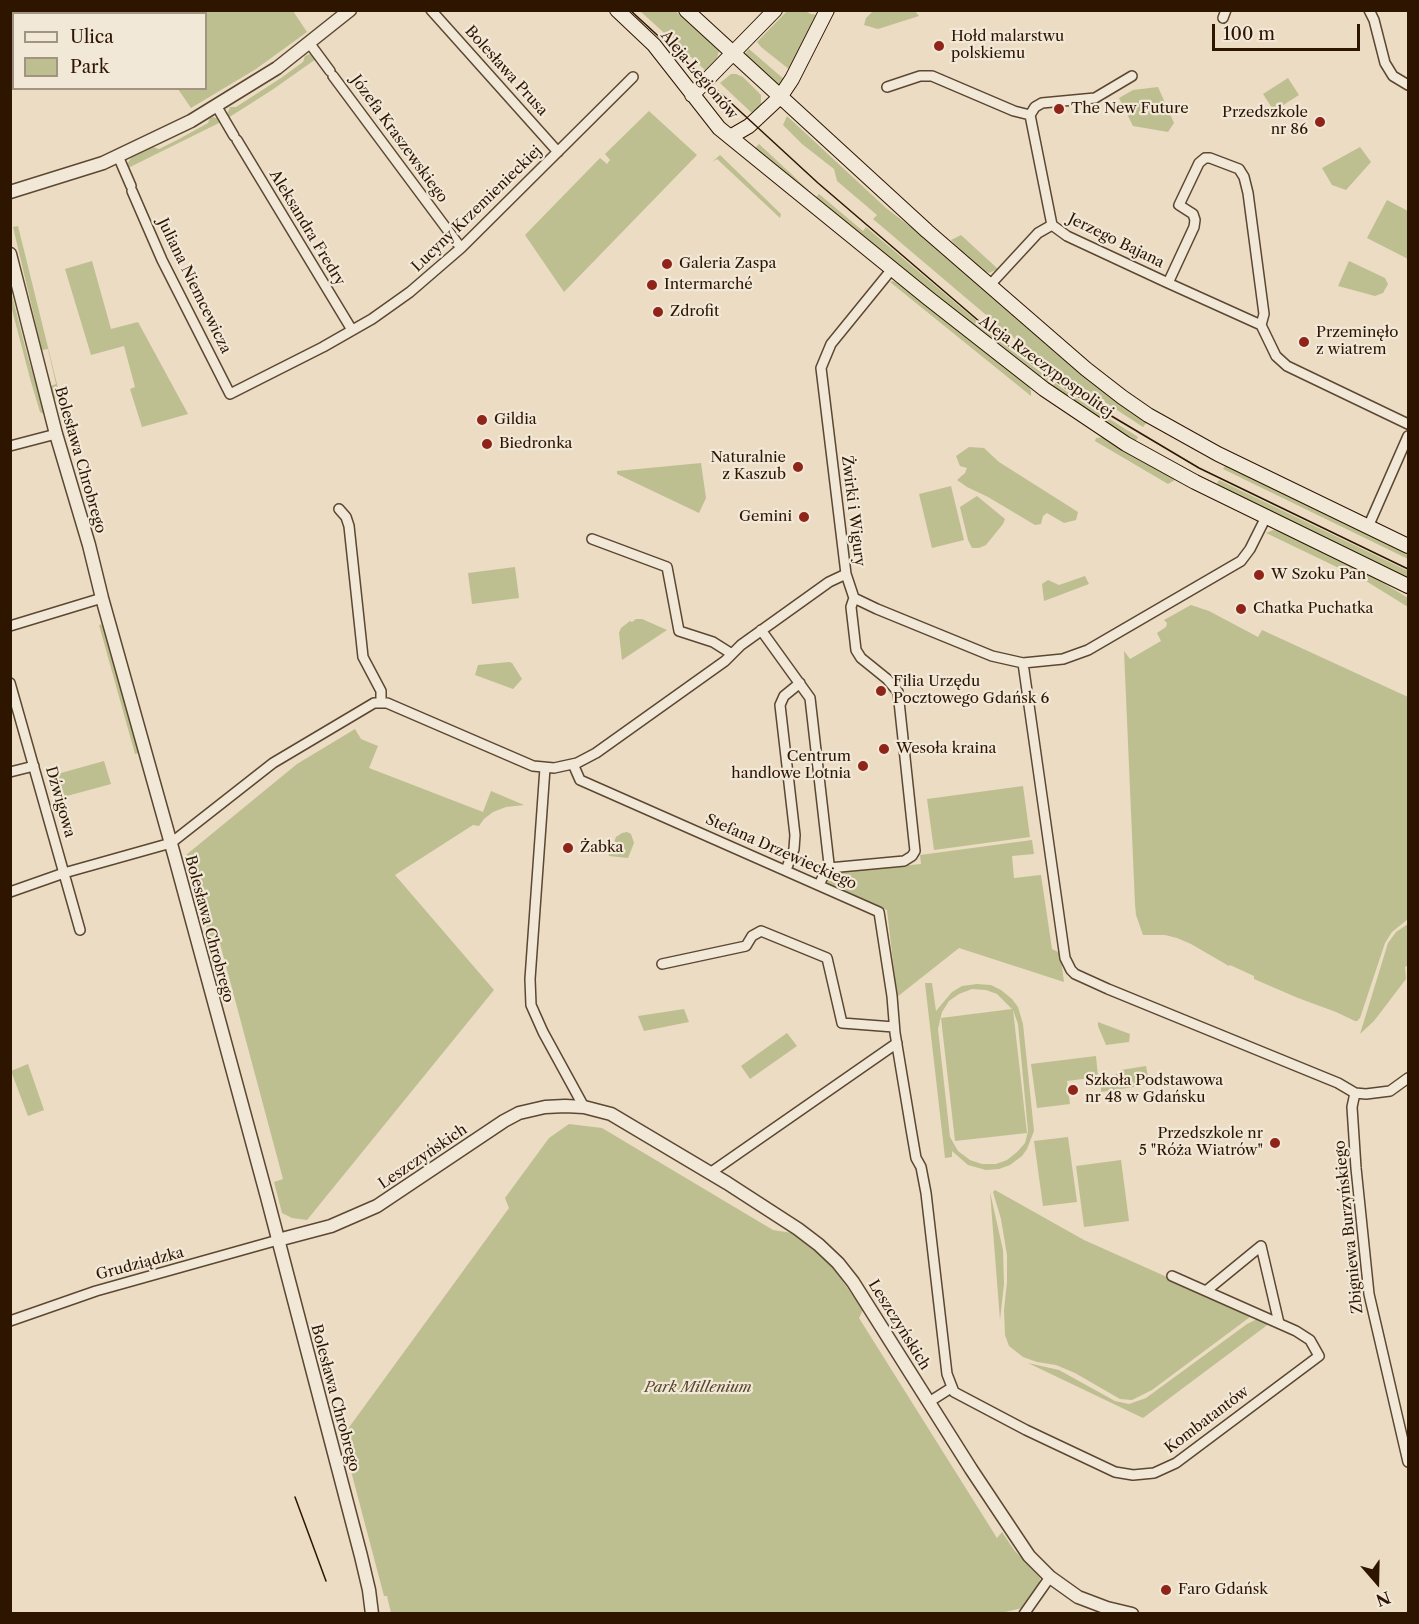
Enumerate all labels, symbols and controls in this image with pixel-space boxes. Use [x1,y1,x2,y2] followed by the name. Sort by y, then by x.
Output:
[12,12,207,90] legend
[1215,12,1364,50] scale bar
[461,22,551,120] street label: Bolesława Prusa
[1223,23,1275,45] text: 100 m
[70,26,114,48] text: Ulica
[657,27,741,123] street label: Aleja Legionów
[951,28,1064,63] place label: Hołd malarstwu polskiemu
[932,39,946,53] marker: Hołd malarstwu polskiemu
[70,56,109,78] text: Park
[347,72,451,206] street label: Józefa Kraszewskiego
[1071,100,1189,118] place label: The New Future
[1052,102,1066,116] marker: The New Future
[1222,104,1308,139] place label: Przedszkole nr 86
[1313,115,1327,129] marker: Przedszkole nr 86
[408,142,546,276] street label: Lucyny Krzemienieckiej
[265,167,349,289] street label: Aleksandra Fredry
[1065,210,1167,272] street label: Jerzego Bajana
[153,215,235,357] street label: Juliana Niemcewicza
[679,255,776,273] place label: Galeria Zaspa
[660,257,674,271] marker: Galeria Zaspa
[664,276,753,294] place label: Intermarché
[645,278,659,292] marker: Intermarché
[670,303,719,321] place label: Zdrofit
[651,305,665,319] marker: Zdrofit
[975,312,1117,422] street label: Aleja Rzeczypospolitej
[1316,324,1398,359] place label: Przeminęło z wiatrem
[1297,335,1311,349] marker: Przeminęło z wiatrem
[50,385,110,535] street label: Bolesława Chrobrego
[494,411,537,429] place label: Gildia
[475,413,489,427] marker: Gildia
[499,435,573,453] place label: Biedronka
[480,437,494,451] marker: Biedronka
[711,449,786,484] place label: Naturalnie z Kaszub
[837,455,869,567] street label: Żwirki i Wigury
[791,460,805,474] marker: Naturalnie z Kaszub
[739,508,792,526] place label: Gemini
[797,510,811,524] marker: Gemini
[1271,566,1366,584] place label: W Szoku Pan
[1252,568,1266,582] marker: W Szoku Pan
[1253,600,1373,618] place label: Chatka Puchatka
[1234,602,1248,616] marker: Chatka Puchatka
[893,673,1049,708] place label: Filia Urzędu Pocztowego Gdańsk 6
[874,684,888,698] marker: Filia Urzędu Pocztowego Gdańsk 6
[896,740,996,758] place label: Wesoła kraina
[877,742,891,756] marker: Wesoła kraina
[731,748,851,783] place label: Centrum handlowe Lotnia
[856,759,870,773] marker: Centrum handlowe Lotnia
[41,764,79,840] street label: Dźwigowa
[703,811,859,893] street label: Stefana Drzewieckiego
[580,839,623,857] place label: Żabka
[561,841,575,855] marker: Żabka
[181,853,237,1005] street label: Bolesława Chrobrego
[1085,1072,1223,1107] place label: Szkoła Podstawowa nr 48 w Gdańsku
[1066,1083,1080,1097] marker: Szkoła Podstawowa nr 48 w Gdańsku
[375,1121,471,1193] street label: Leszczyńskich
[1139,1125,1263,1160] place label: Przedszkole nr 5 "Róża Wiatrów"
[1268,1136,1282,1150] marker: Przedszkole nr 5 "Róża Wiatrów"
[1331,1139,1367,1315] street label: Zbigniewa Burzyńskiego
[94,1244,186,1284] street label: Grudziądzka
[864,1277,934,1373] street label: Leszczyńskich
[307,1322,363,1474] street label: Bolesława Chrobrego
[644,1379,752,1397] park label: Park Millenium
[1162,1383,1252,1457] street label: Kombatantów
[1347,1552,1407,1612] north arrow
[1178,1581,1268,1599] place label: Faro Gdańsk
[1159,1583,1173,1597] marker: Faro Gdańsk
[1373,1587,1393,1611] text: N

